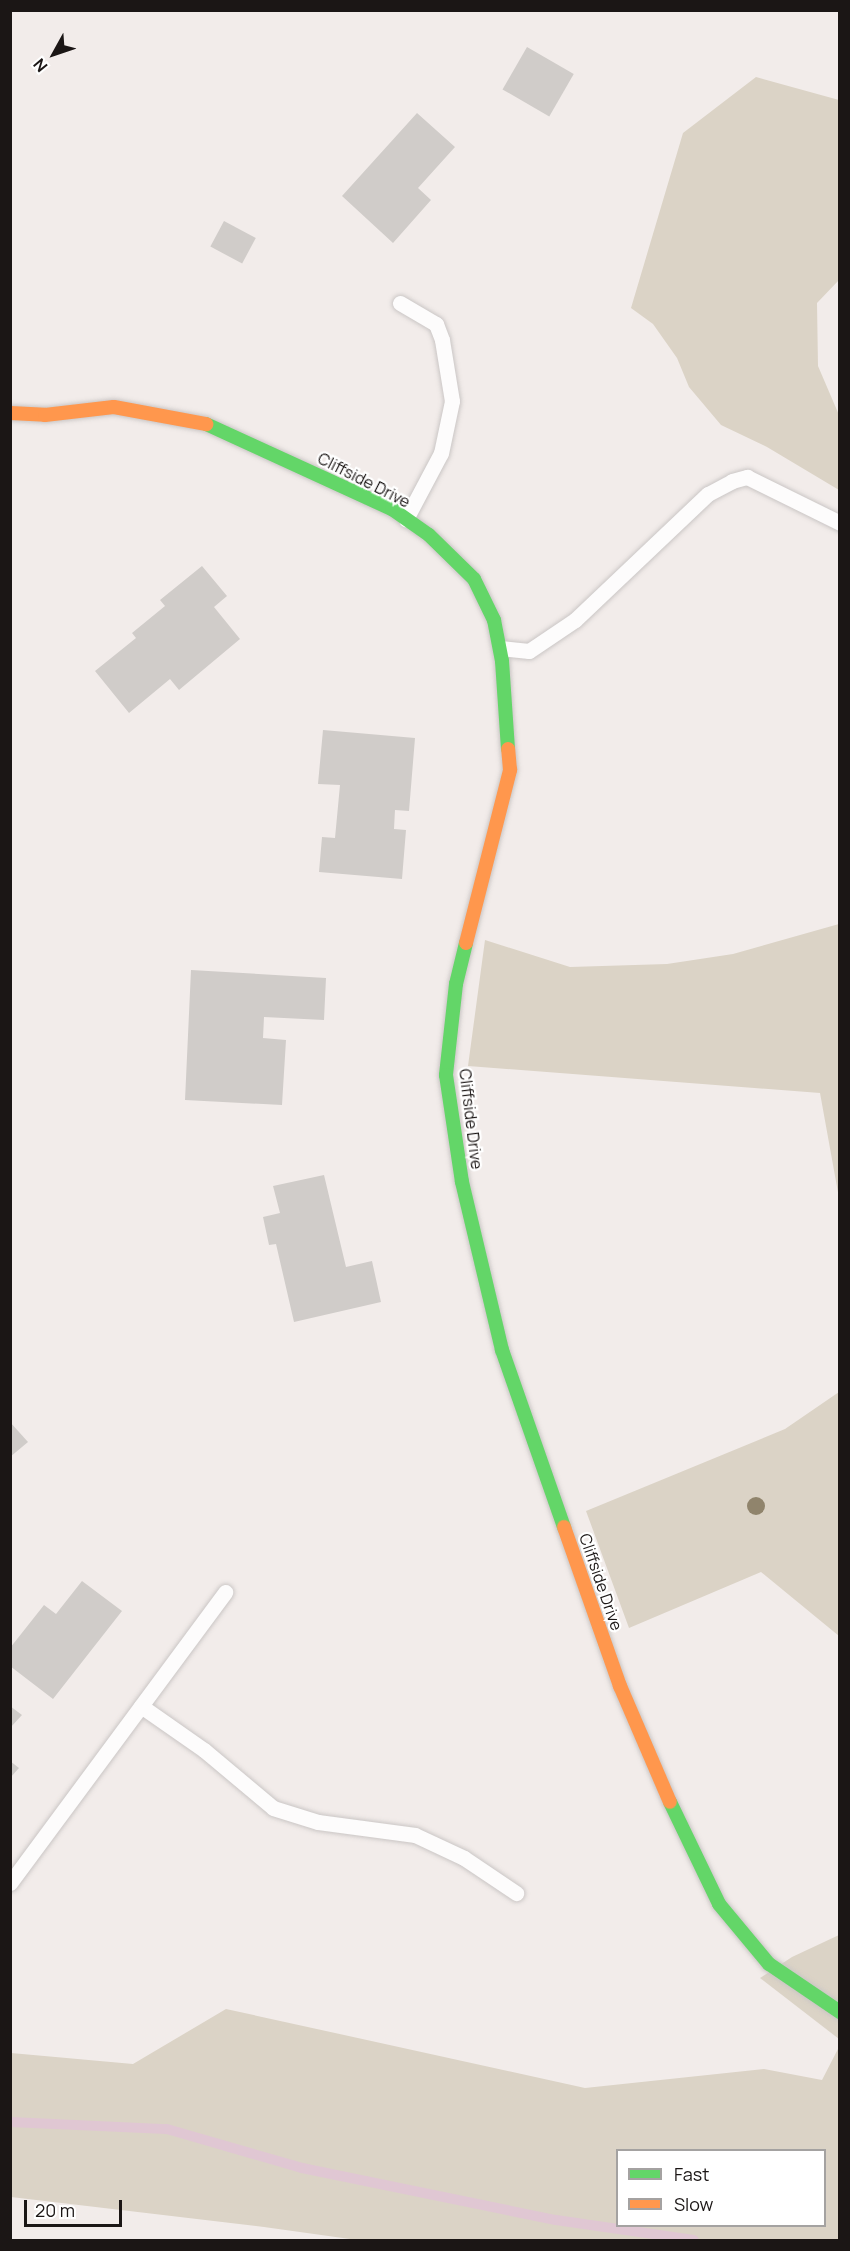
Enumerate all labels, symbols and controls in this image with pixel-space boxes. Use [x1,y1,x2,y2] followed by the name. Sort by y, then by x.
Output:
[24,24,84,84] north arrow
[28,54,52,77] text: N
[315,448,413,512] street label: Cliffside Drive
[455,1068,487,1170] street label: Cliffside Drive
[575,1531,627,1633] street label: Cliffside Drive
[616,2149,826,2227] legend
[674,2162,709,2186] text: Fast
[27,2188,124,2226] scale bar
[674,2192,713,2216] text: Slow
[35,2198,75,2222] text: 20 m

